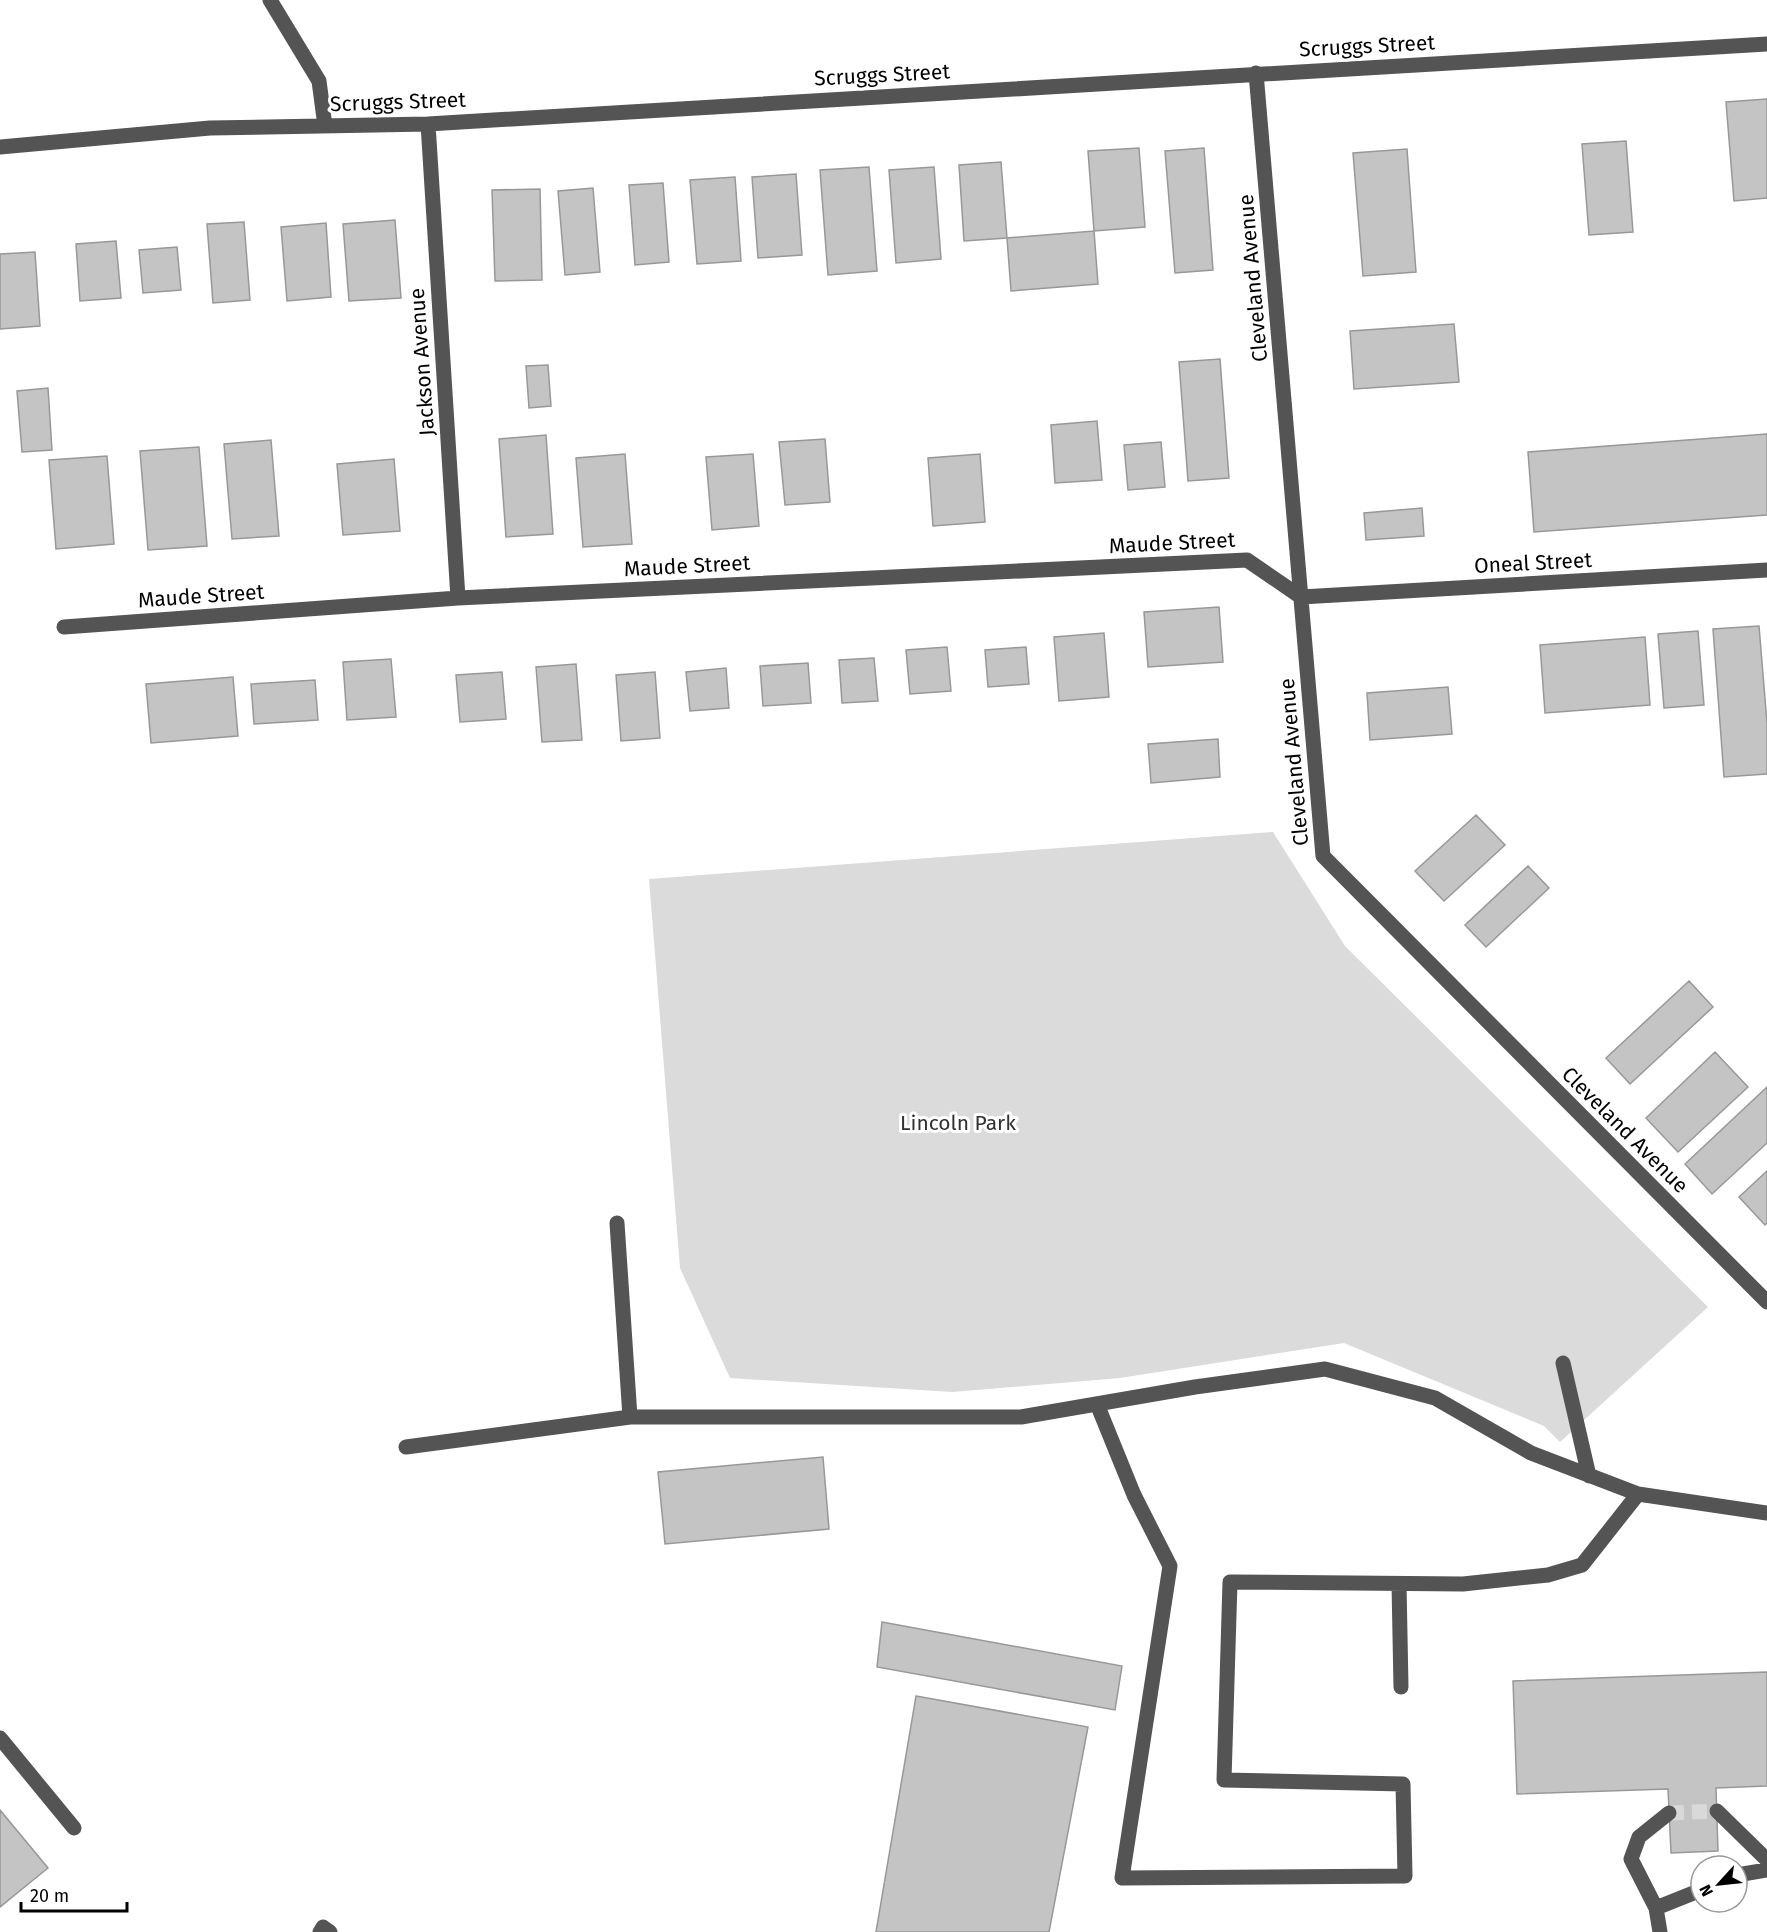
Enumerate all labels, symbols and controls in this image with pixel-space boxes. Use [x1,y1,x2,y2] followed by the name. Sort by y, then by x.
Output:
[1298,29,1436,63] street label: Scruggs Street
[813,58,951,92] street label: Scruggs Street
[330,87,467,117] street label: Scruggs Street
[1233,193,1273,363] street label: Cleveland Avenue
[404,287,440,437] street label: Jackson Avenue
[1108,527,1236,559] street label: Maude Street
[1473,547,1593,579] street label: Oneal Street
[623,550,751,582] street label: Maude Street
[137,579,265,613] street label: Maude Street
[1274,677,1314,847] street label: Cleveland Avenue
[1556,1061,1694,1199] street label: Cleveland Avenue
[900,1110,1016,1136] park label: Lincoln Park
[1689,1854,1749,1914] north arrow
[21,1875,128,1913] scale bar
[1695,1882,1717,1900] text: N
[30,1885,69,1907] text: 20 m

